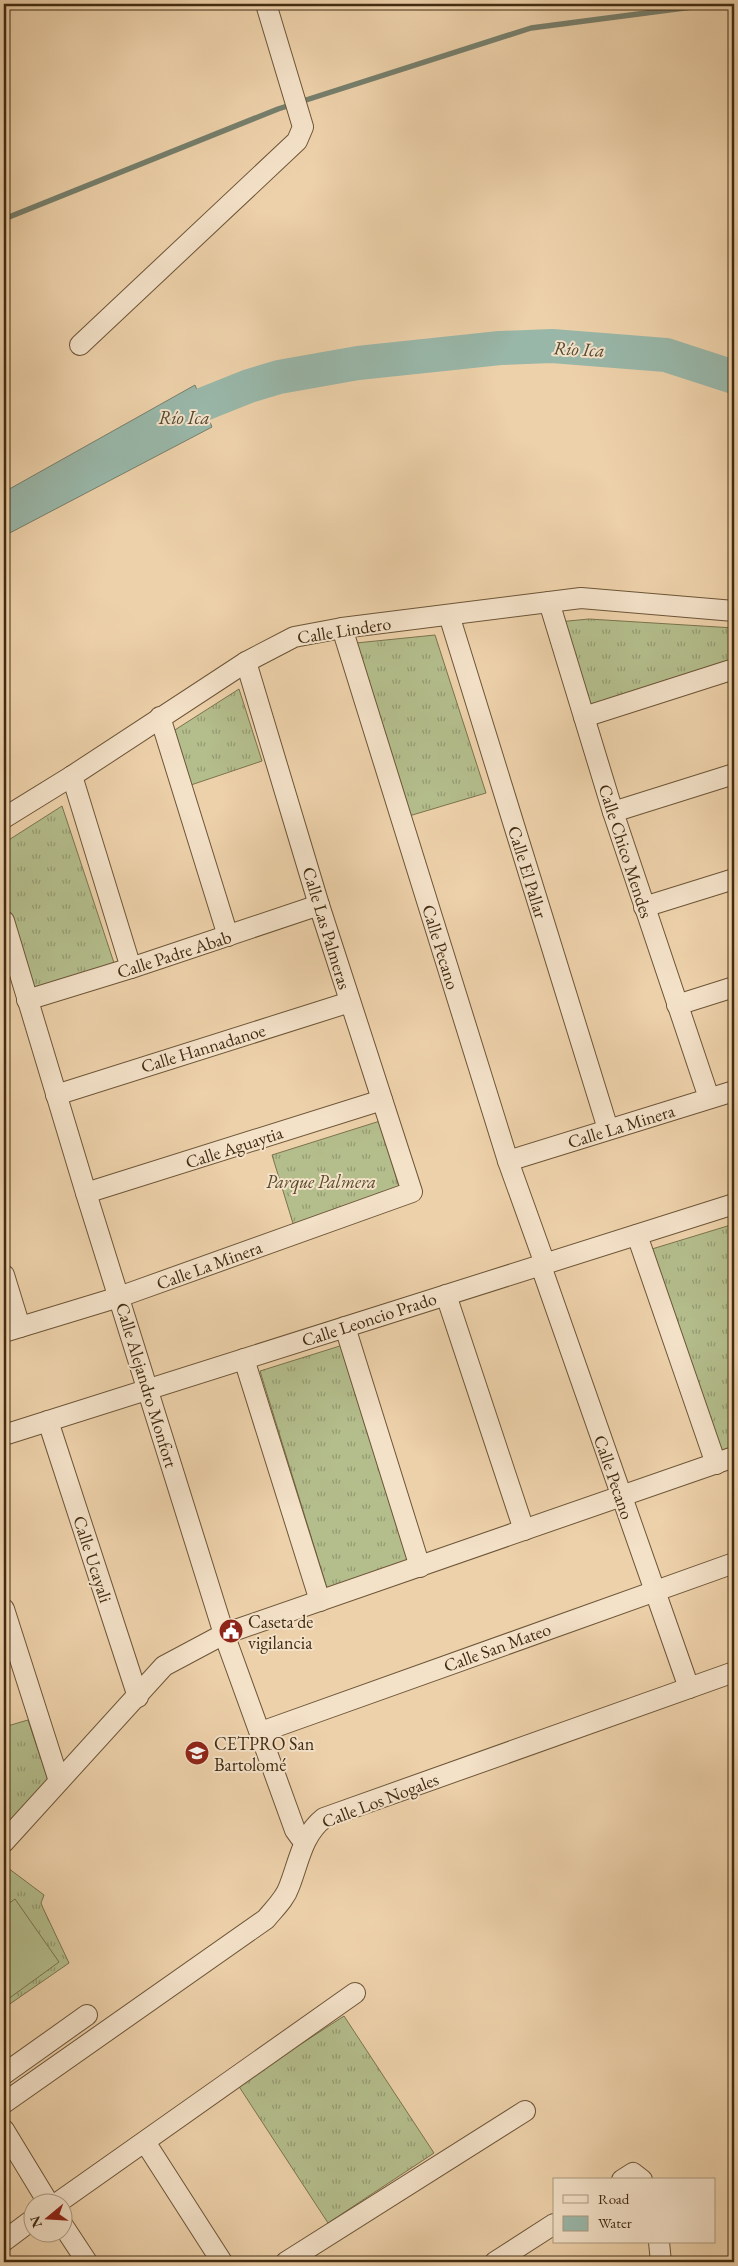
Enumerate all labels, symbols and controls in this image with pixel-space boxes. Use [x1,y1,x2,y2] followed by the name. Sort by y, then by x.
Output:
[553,335,605,363] water label: Río Ica
[158,405,210,430] water label: Río Ica
[295,611,393,649] street label: Calle Lindero
[594,781,659,921] street label: Calle Chico Mendes
[503,823,553,921] street label: Calle El Pallar
[297,864,357,992] street label: Calle Las Palmeras
[417,902,465,992] street label: Calle Pecano
[114,925,234,983] street label: Calle Padre Abab
[138,1018,268,1078] street label: Calle Hannadanoe
[565,1099,678,1153] street label: Calle La Minera
[182,1120,286,1174] street label: Calle Aguaytia
[266,1170,376,1195] park label: Parque Palmera
[153,1235,266,1295] street label: Calle La Minera
[299,1286,439,1352] street label: Calle Leoncio Prado
[111,1300,183,1471] street label: Calle Alejandro Monfort
[589,1432,639,1522] street label: Calle Pecano
[68,1513,118,1606] street label: Calle Ucayali
[248,1610,313,1654] place label: Caseta de vigilancia
[440,1617,554,1677] street label: Calle San Mateo
[218,1618,244,1644] public building icon: Caseta de vigilancia
[214,1732,315,1776] place label: CETPRO San Bartolomé
[184,1740,210,1766] school or university icon: CETPRO San Bartolomé
[318,1767,442,1833] street label: Calle Los Nogales
[553,2178,716,2244] legend
[598,2189,630,2208] text: Road
[22,2194,72,2244] north arrow
[25,2213,46,2230] text: N
[598,2213,632,2232] text: Water

